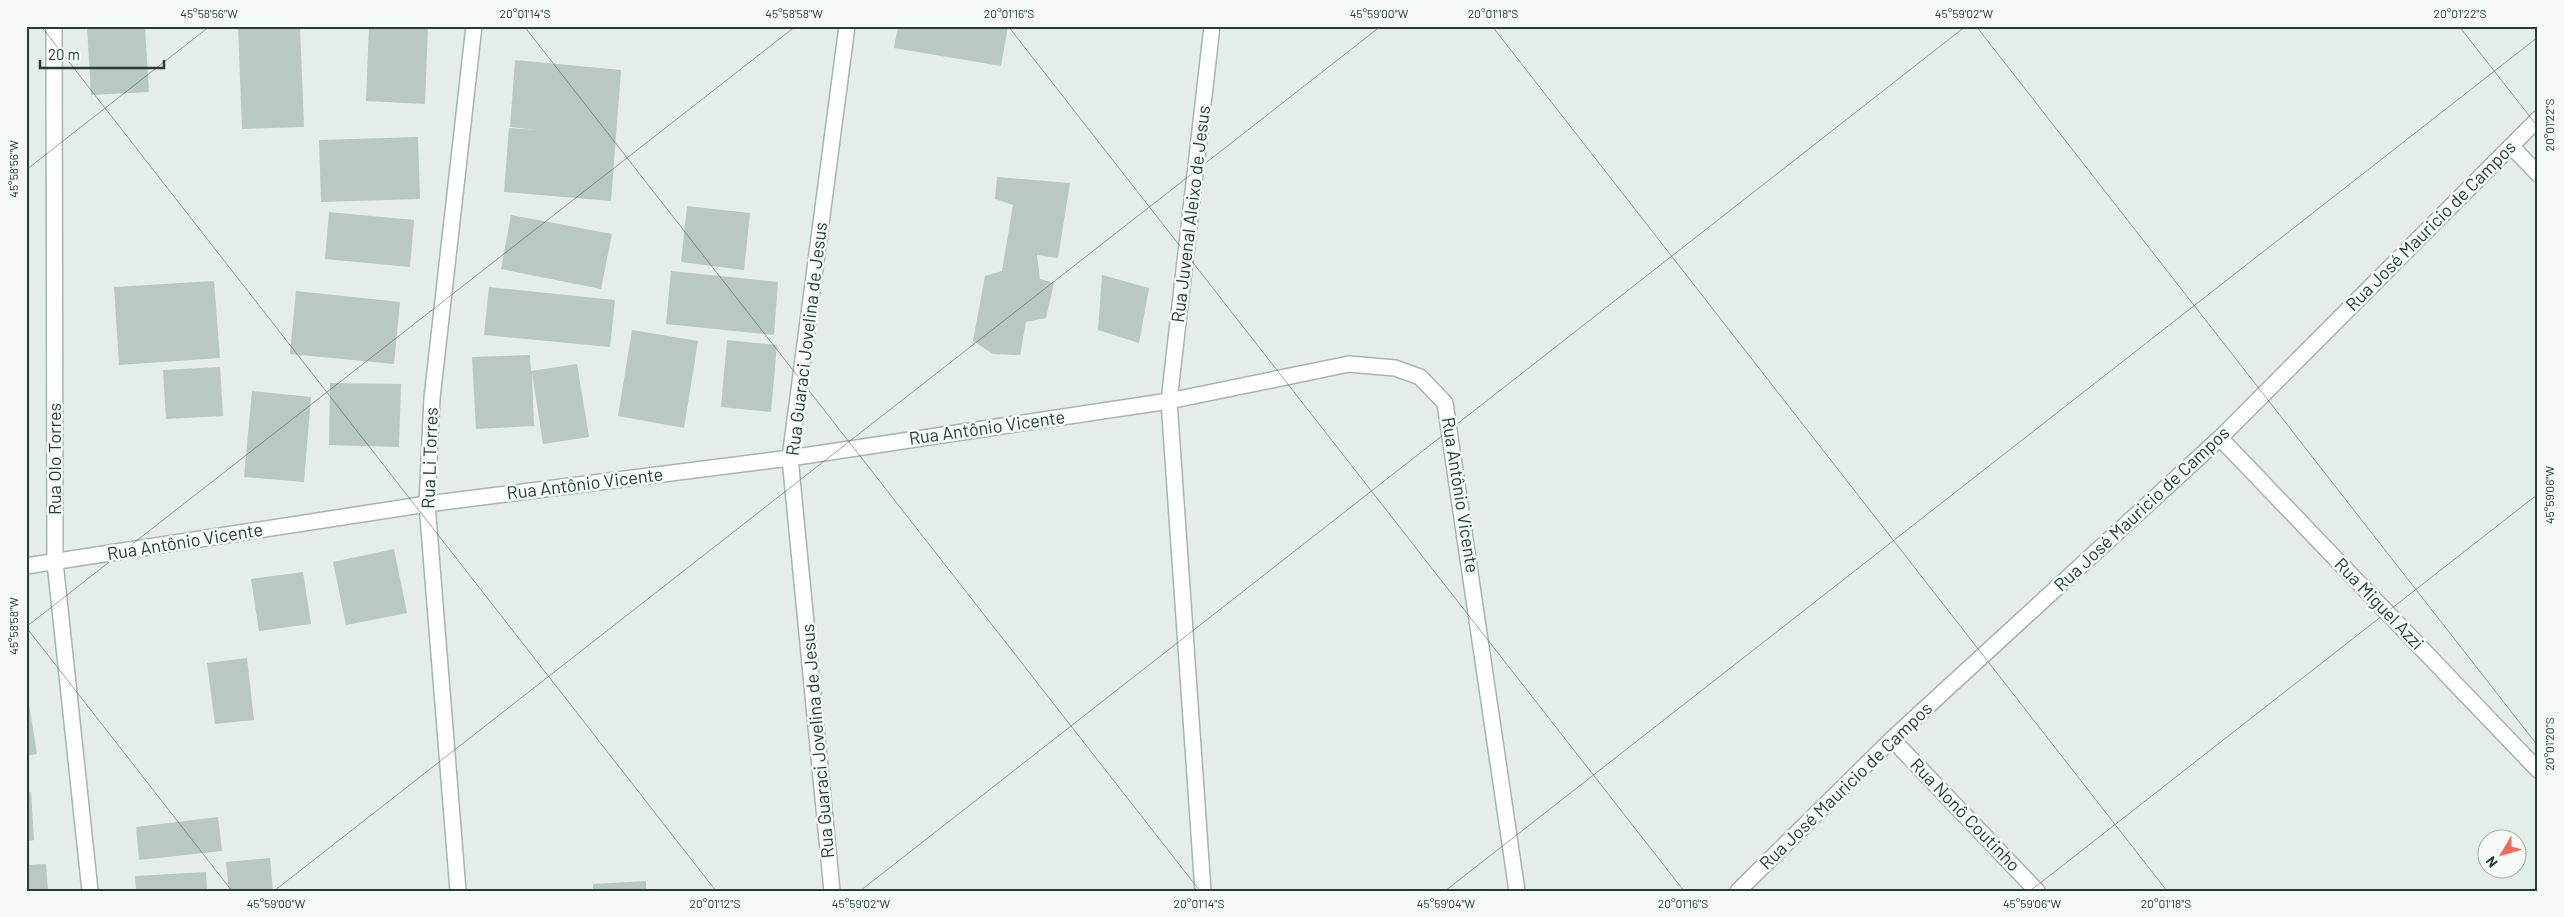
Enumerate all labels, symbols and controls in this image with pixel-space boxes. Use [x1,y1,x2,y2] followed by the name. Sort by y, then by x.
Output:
[180,6,238,20] text: 45°58'56"W
[500,6,550,20] text: 20°01'14"S
[765,6,823,20] text: 45°58'58"W
[984,6,1034,20] text: 20°01'16"S
[1350,6,1409,20] text: 45°59'00"W
[1468,6,1518,20] text: 20°01'18"S
[1935,6,1994,20] text: 45°59'02"W
[2433,6,2487,20] text: 20°01'22"S
[40,38,164,70] scale bar
[48,45,80,63] text: 20 m
[2542,98,2556,152] text: 20°01'22"S
[1166,104,1214,324] street label: Rua Juvenal Aleixo de Jesus
[2341,136,2520,315] street label: Rua José Mauricio de Campos
[6,140,20,198] text: 45°58'56"W
[781,221,831,457] street label: Rua Guaraci Jovelina de Jesus
[43,403,65,515] street label: Rua Olo Torres
[907,405,1066,449] street label: Rua Antônio Vicente
[416,407,442,509] street label: Rua Li Torres
[1438,415,1484,574] street label: Rua Antônio Vicente
[2049,421,2234,595] street label: Rua José Mauricio de Campos
[505,462,664,504] street label: Rua Antônio Vicente
[2542,466,2556,524] text: 45°59'06"W
[105,518,264,564] street label: Rua Antônio Vicente
[2330,553,2429,654] street label: Rua Miguel Azzi
[6,597,20,655] text: 45°58'58"W
[796,623,838,859] street label: Rua Guaraci Jovelina de Jesus
[1754,697,1936,874] street label: Rua José Mauricio de Campos
[2542,717,2556,771] text: 20°01'20"S
[1906,753,2025,875] street label: Rua Nonô Coutinho
[2476,830,2526,880] north arrow
[2482,853,2501,871] text: N
[247,896,306,910] text: 45°59'00"W
[690,896,740,910] text: 20°01'12"S
[832,896,891,910] text: 45°59'02"W
[1174,896,1224,910] text: 20°01'14"S
[1417,896,1476,910] text: 45°59'04"W
[1658,896,1708,910] text: 20°01'16"S
[2003,896,2061,910] text: 45°59'06"W
[2141,896,2191,910] text: 20°01'18"S

